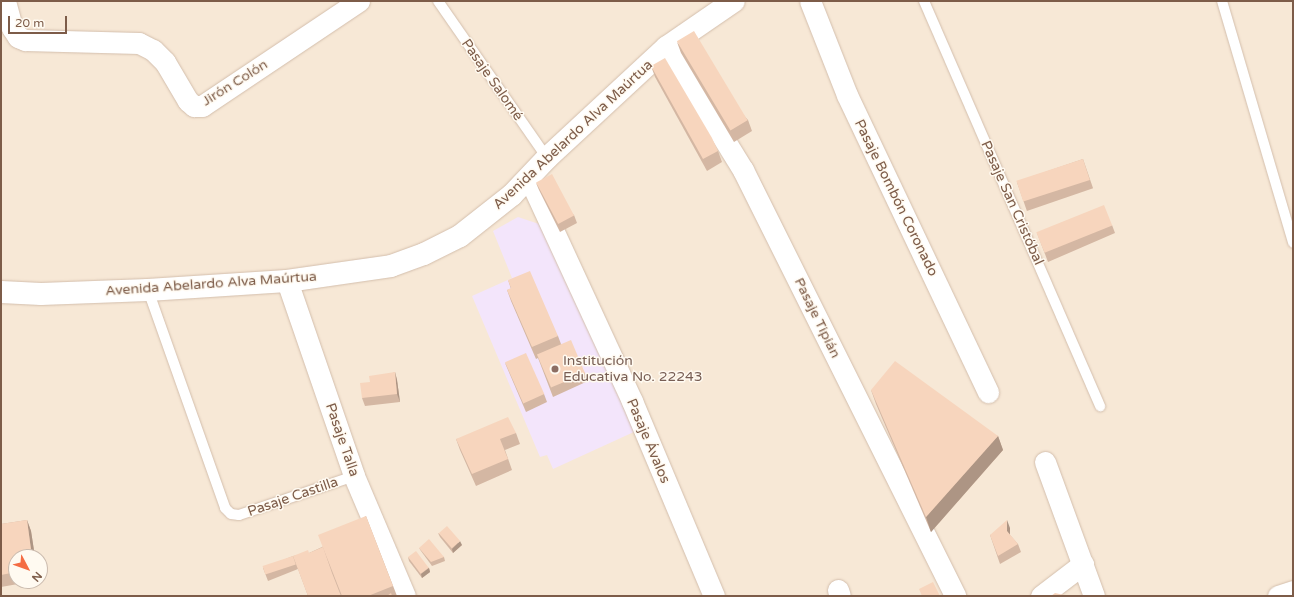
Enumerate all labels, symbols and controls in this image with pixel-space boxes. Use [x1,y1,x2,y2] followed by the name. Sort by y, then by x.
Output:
[10,8,69,34] scale bar
[15,16,44,30] text: 20 m
[458,36,526,124] street label: Pasaje Salomé
[199,56,271,110] street label: Jirón Colón
[490,57,656,213] street label: Avenida Abelardo Alva Maúrtua
[851,117,941,279] street label: Pasaje Bombón Coronado
[977,138,1047,268] street label: Pasaje San Cristóbal
[105,268,317,300] street label: Avenida Abelardo Alva Maúrtua
[790,275,844,361] street label: Pasaje Tipián
[563,353,703,386] place label: Institución Educativa No. 22243
[550,364,560,374] marker: Institución Educativa No. 22243
[623,396,673,486] street label: Pasaje Ávalos
[322,401,362,479] street label: Pasaje Talla
[246,474,340,520] street label: Pasaje Castilla
[8,549,48,589] north arrow
[29,569,44,584] text: N

